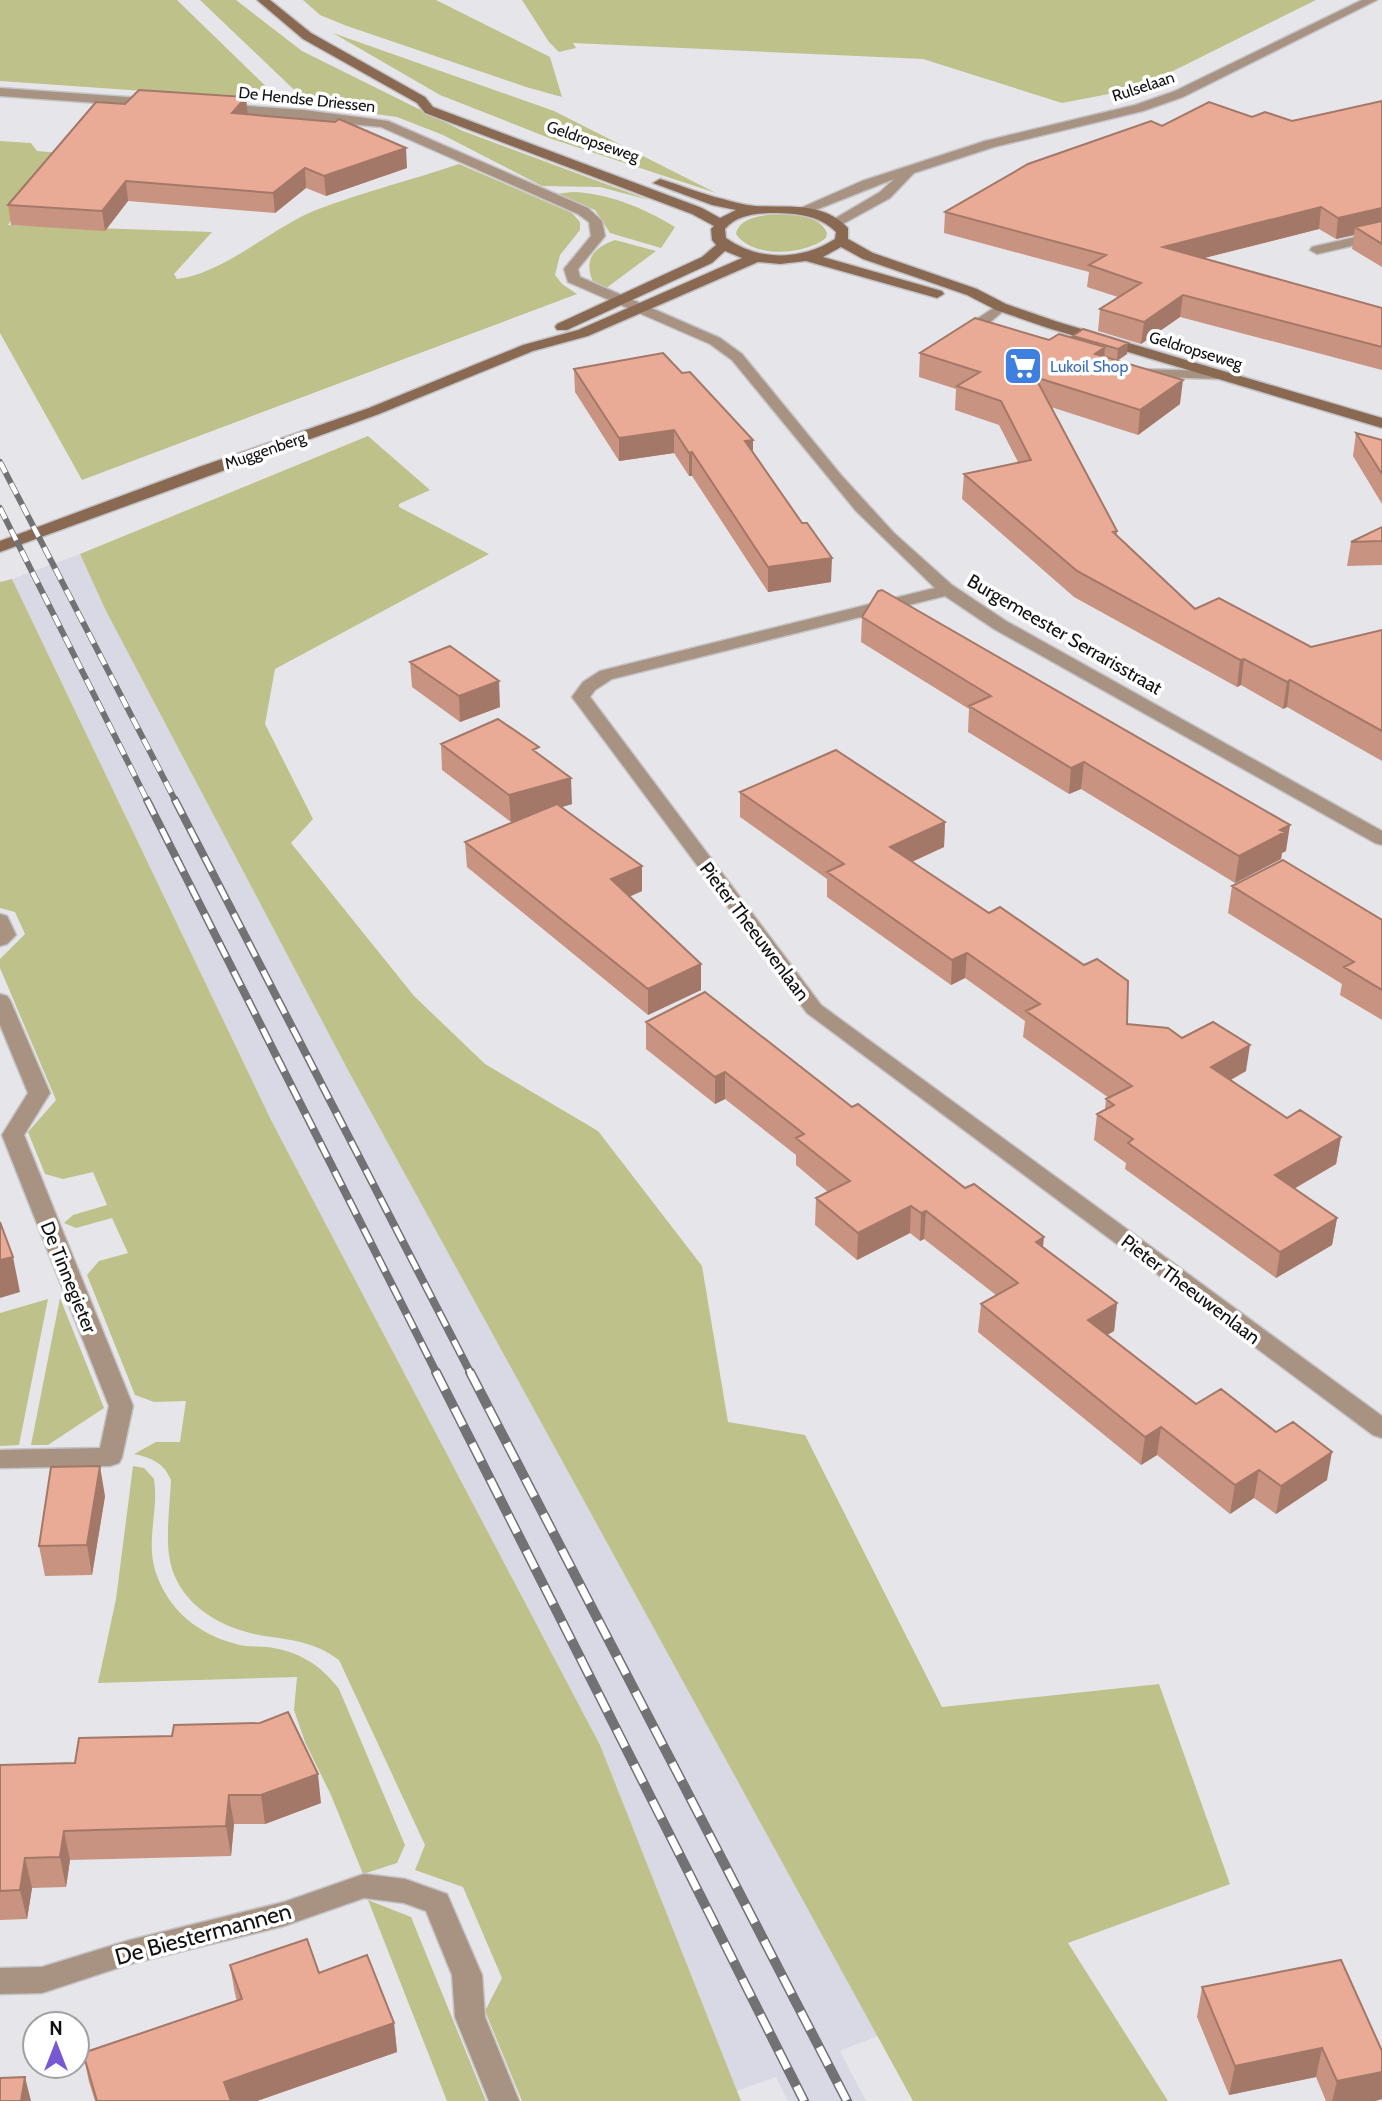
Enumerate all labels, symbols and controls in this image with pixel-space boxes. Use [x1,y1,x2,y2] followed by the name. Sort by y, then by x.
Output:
[1110,67,1177,105] street label: Rulselaan
[238,83,376,116] street label: De Hendse Driessen
[544,117,643,166] street label: Geldropseweg
[1147,327,1246,374] street label: Geldropseweg
[1002,345,1044,387] supermarket icon: Lukoil Shop
[1050,357,1128,376] place label: Lukoil Shop
[222,427,309,473] street label: Muggenberg
[963,569,1167,700] street label: Burgemeester Serrarisstraat
[695,857,814,1005] street label: Pieter Theeuwenlaan
[36,1218,101,1336] street label: De Tinnegieter
[1117,1230,1265,1349] street label: Pieter Theeuwenlaan
[112,1897,294,1971] street label: De Biestermannen
[21,2010,91,2080] north arrow
[49,2017,63,2040] text: N

